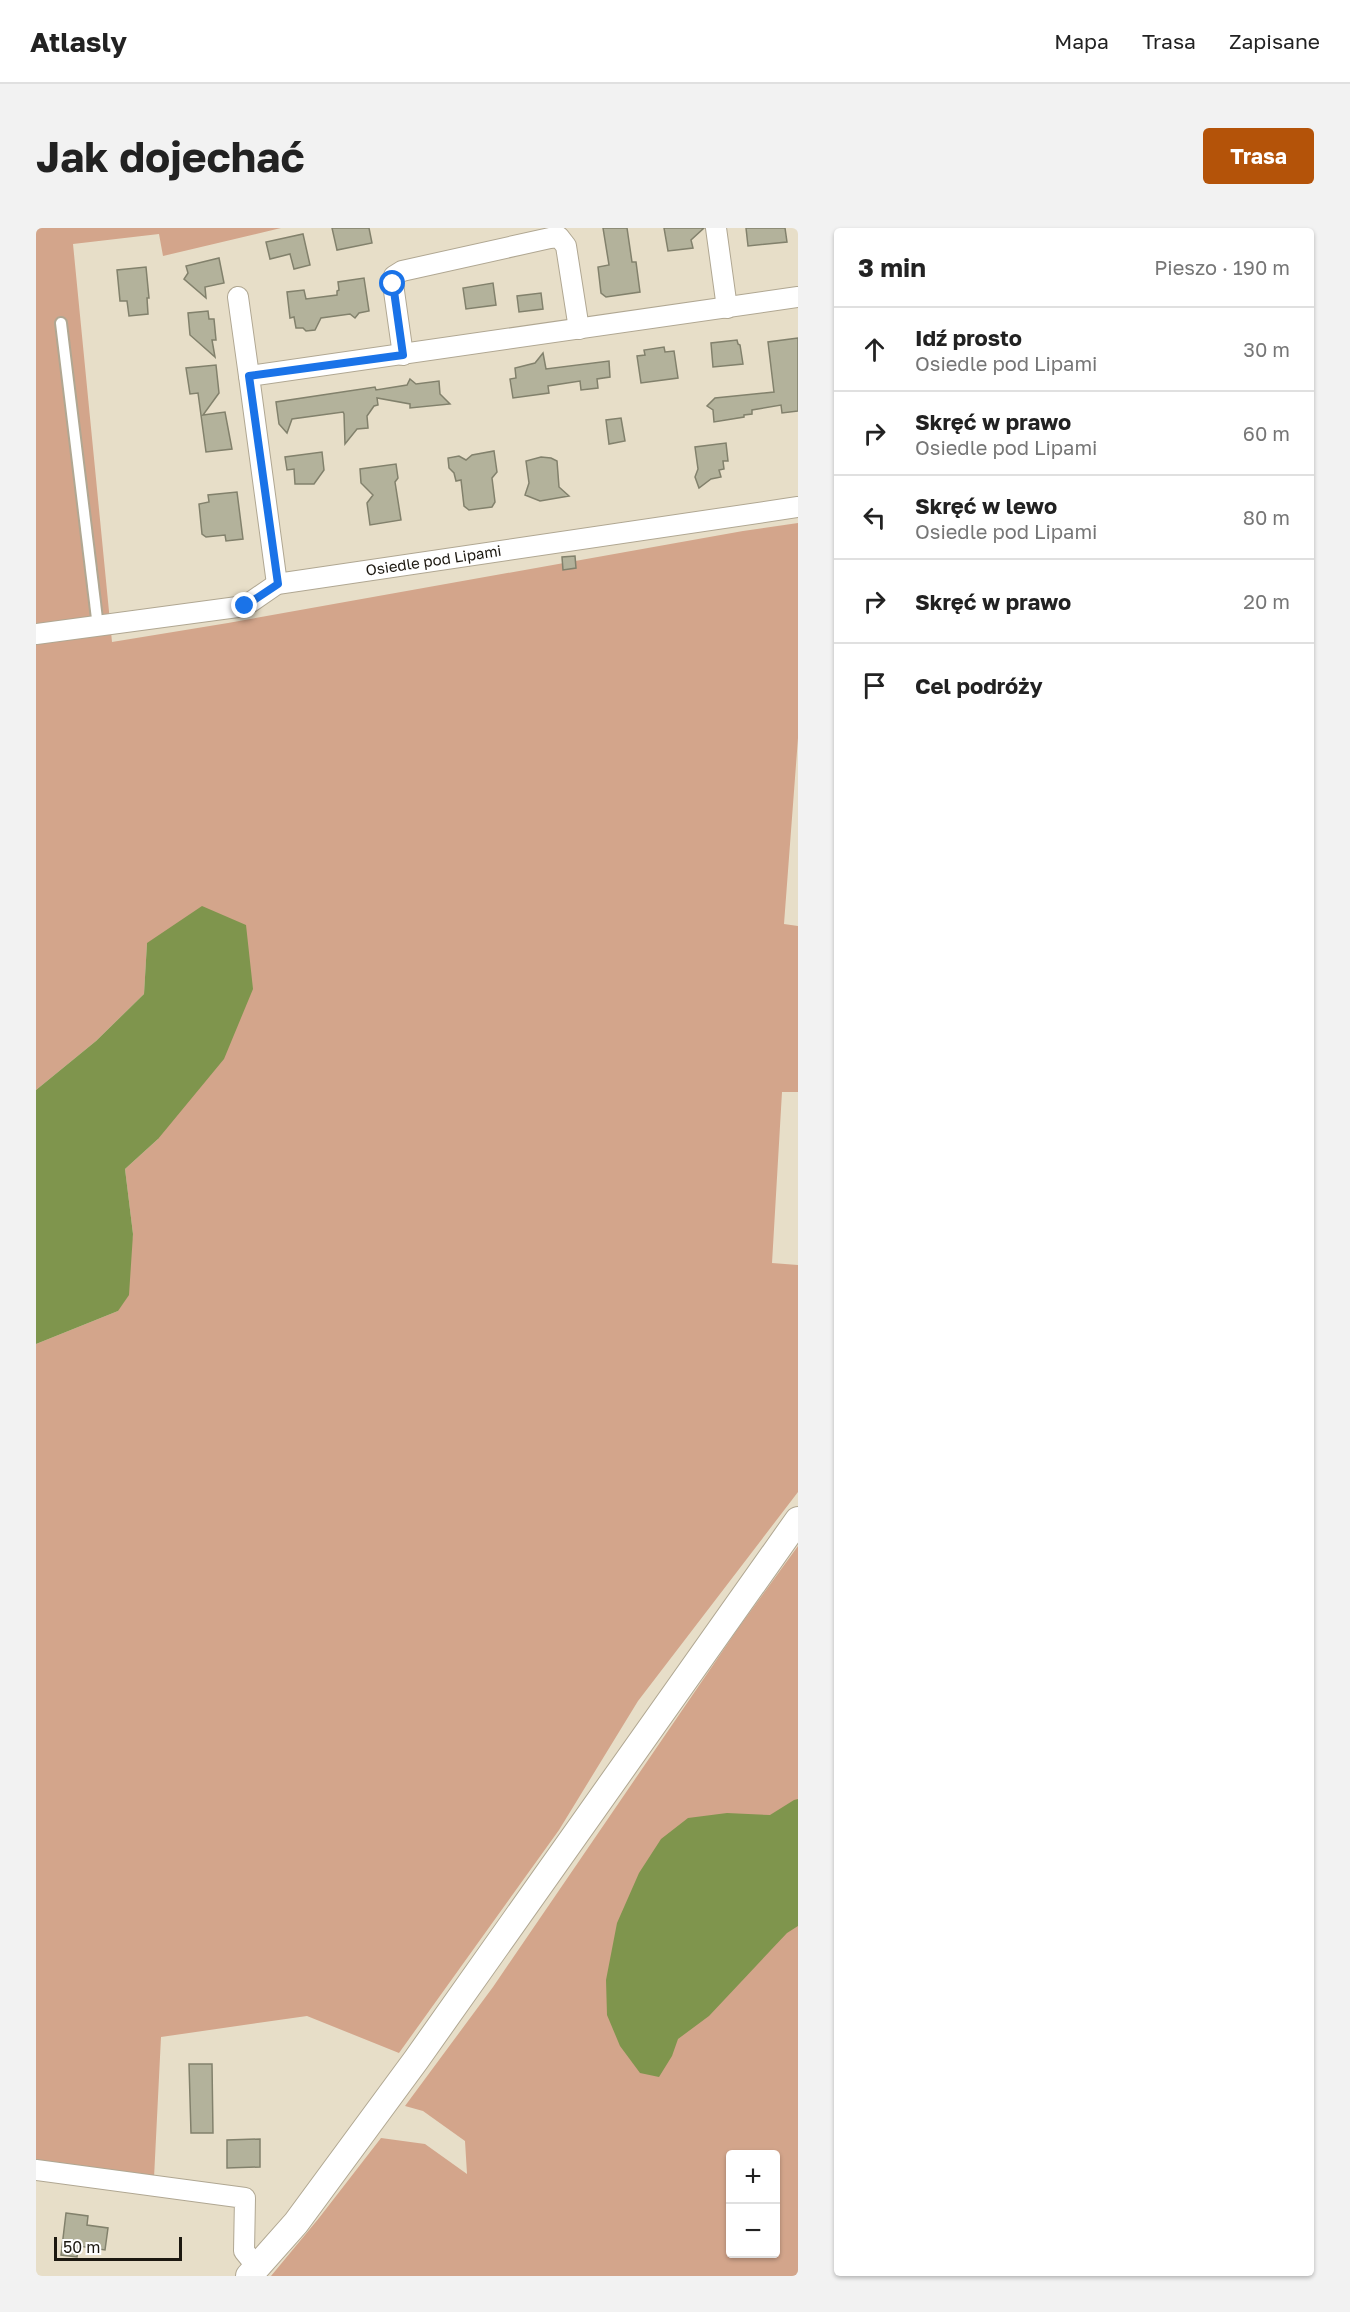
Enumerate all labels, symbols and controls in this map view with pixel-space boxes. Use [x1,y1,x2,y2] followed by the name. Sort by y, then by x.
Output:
[30,25,127,58] text: Atlasly
[1054,28,1109,54] text: Mapa
[1142,28,1196,54] text: Trasa
[1229,28,1320,54] text: Zapisane
[1203,128,1314,184] button: Trasa
[36,131,305,181] text: Jak dojechać
[858,252,926,283] text: 3 min
[1154,255,1290,279] text: Pieszo · 190 m
[379,270,405,296] route start
[915,324,1022,351] text: Idź prosto
[858,333,891,366] icon: ahead
[1243,337,1290,361] text: 30 m
[915,351,1097,375] text: Osiedle pod Lipami
[915,408,1071,435] text: Skręć w prawo
[858,417,891,450] icon: right
[1243,421,1290,445] text: 60 m
[915,435,1097,459] text: Osiedle pod Lipami
[915,492,1057,519] text: Skręć w lewo
[858,501,891,534] icon: left
[1243,505,1290,529] text: 80 m
[915,519,1097,543] text: Osiedle pod Lipami
[364,541,503,579] street label: Osiedle pod Lipami
[858,585,891,618] icon: right
[915,588,1071,615] text: Skręć w prawo
[1243,589,1290,613] text: 20 m
[231,592,257,618] route end
[858,669,891,702] icon: arrive
[915,672,1043,699] text: Cel podróży
[726,2150,780,2258] map controls
[726,2150,780,2204] button: +
[726,2204,780,2258] button: −
[54,2234,182,2262] scale bar
[63,2237,100,2257] text: 50 m

